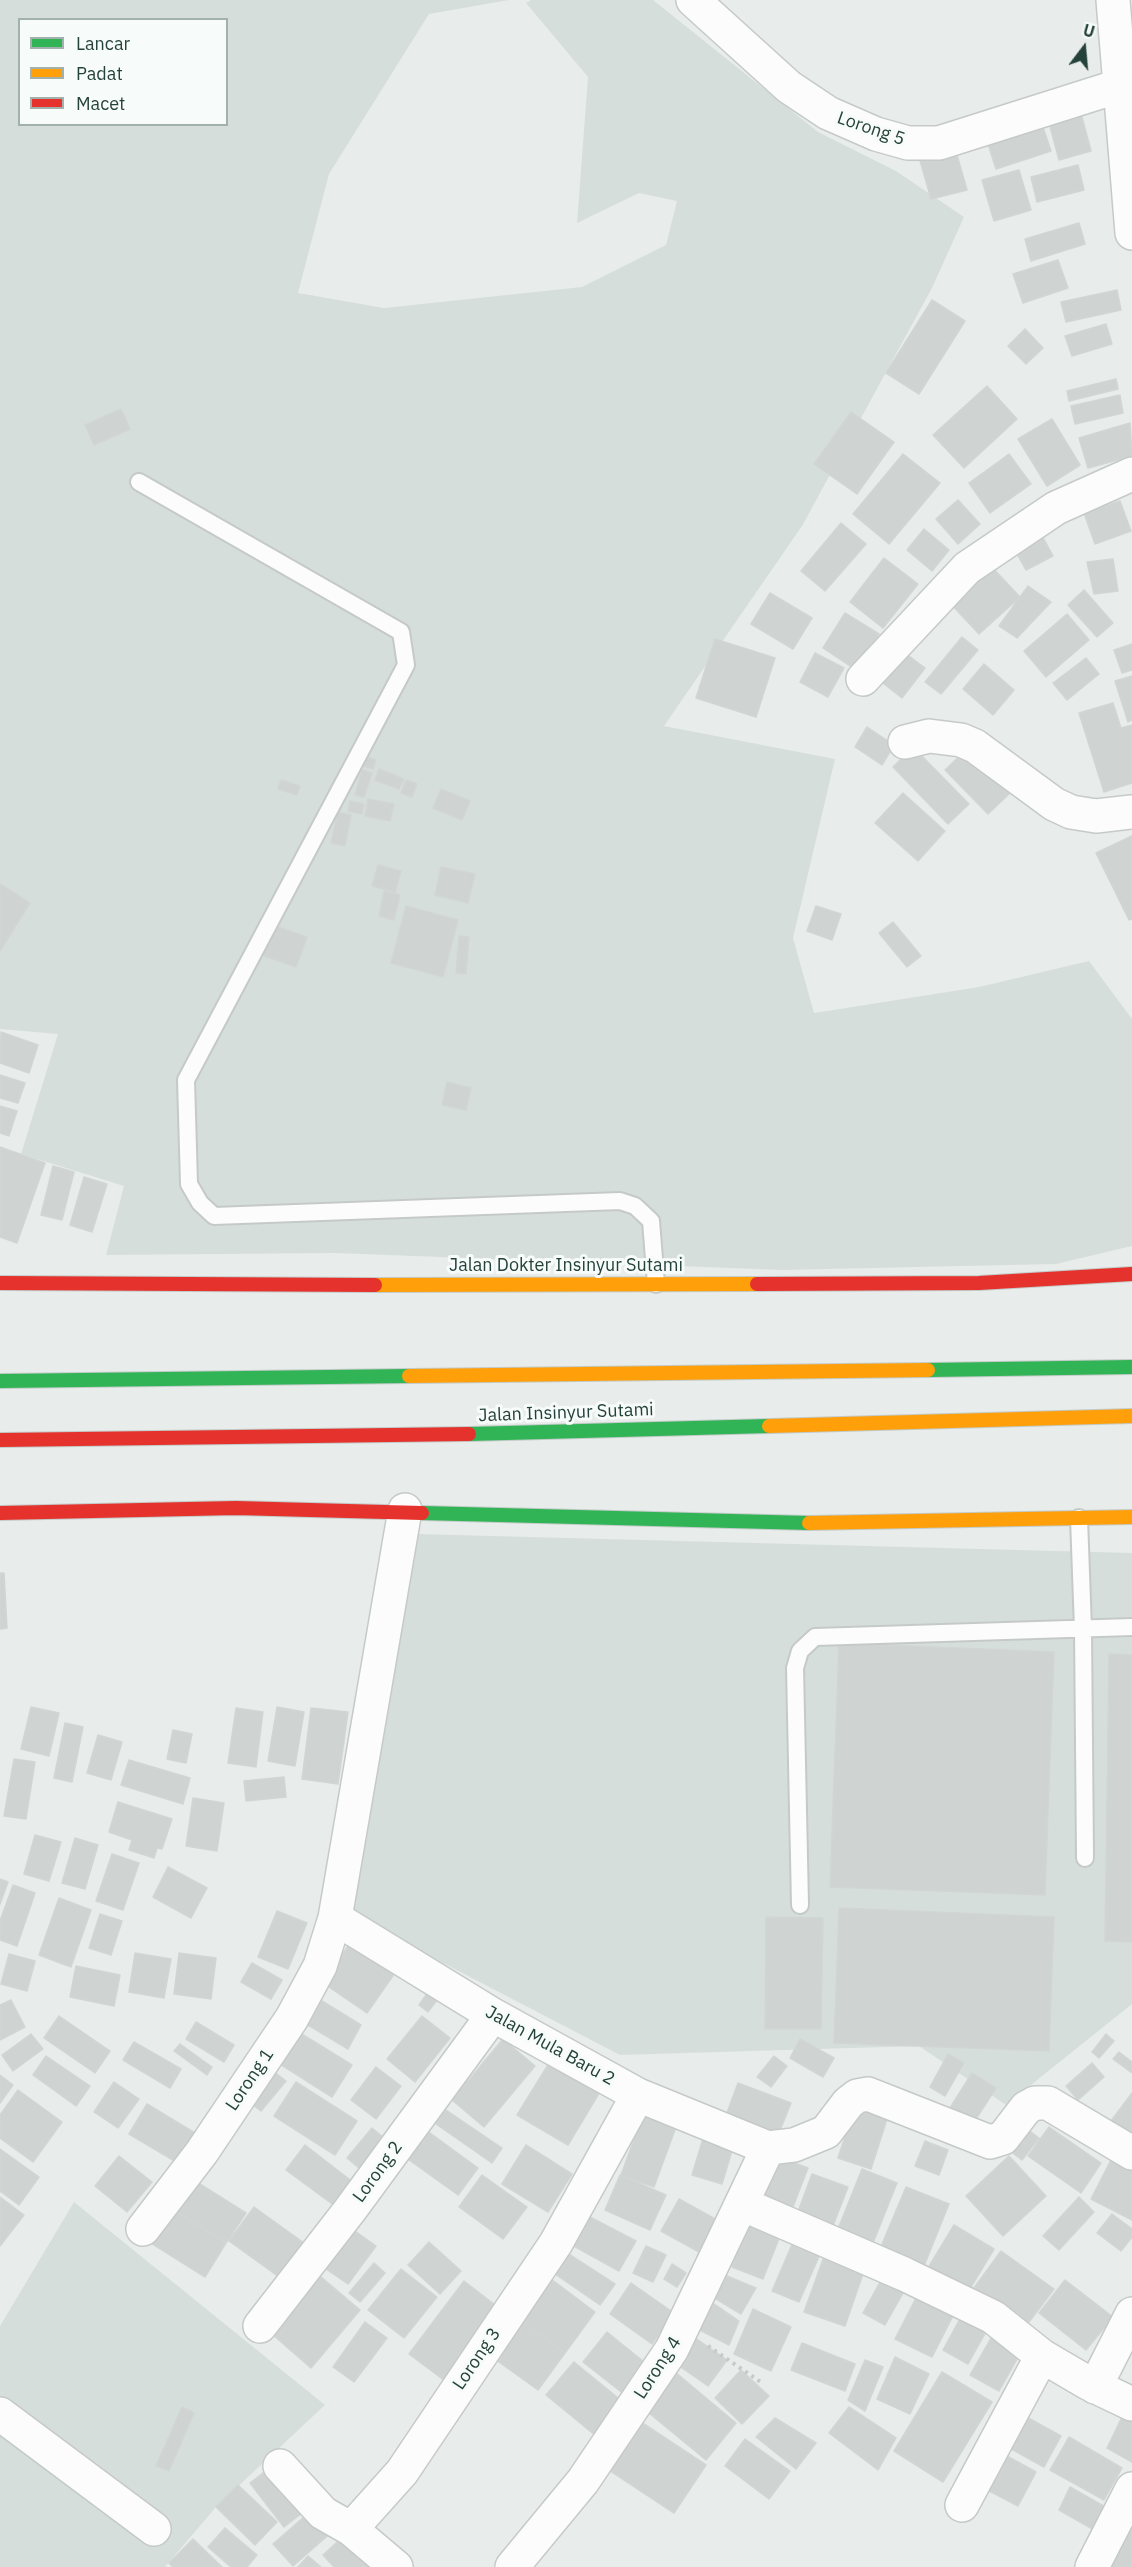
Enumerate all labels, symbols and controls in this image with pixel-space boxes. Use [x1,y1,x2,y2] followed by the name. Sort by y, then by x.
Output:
[18,18,228,126] legend
[1054,18,1114,78] north arrow
[1081,20,1097,42] text: U
[76,32,130,55] text: Lancar
[76,62,123,85] text: Padat
[76,92,125,115] text: Macet
[834,107,908,151] street label: Lorong 5
[449,1255,683,1277] street label: Jalan Dokter Insinyur Sutami
[478,1399,654,1427] street label: Jalan Insinyur Sutami
[482,2001,618,2091] street label: Jalan Mula Baru 2
[221,2045,279,2115] street label: Lorong 1
[349,2137,407,2207] street label: Lorong 2
[448,2324,506,2394] street label: Lorong 3
[630,2333,686,2403] street label: Lorong 4

